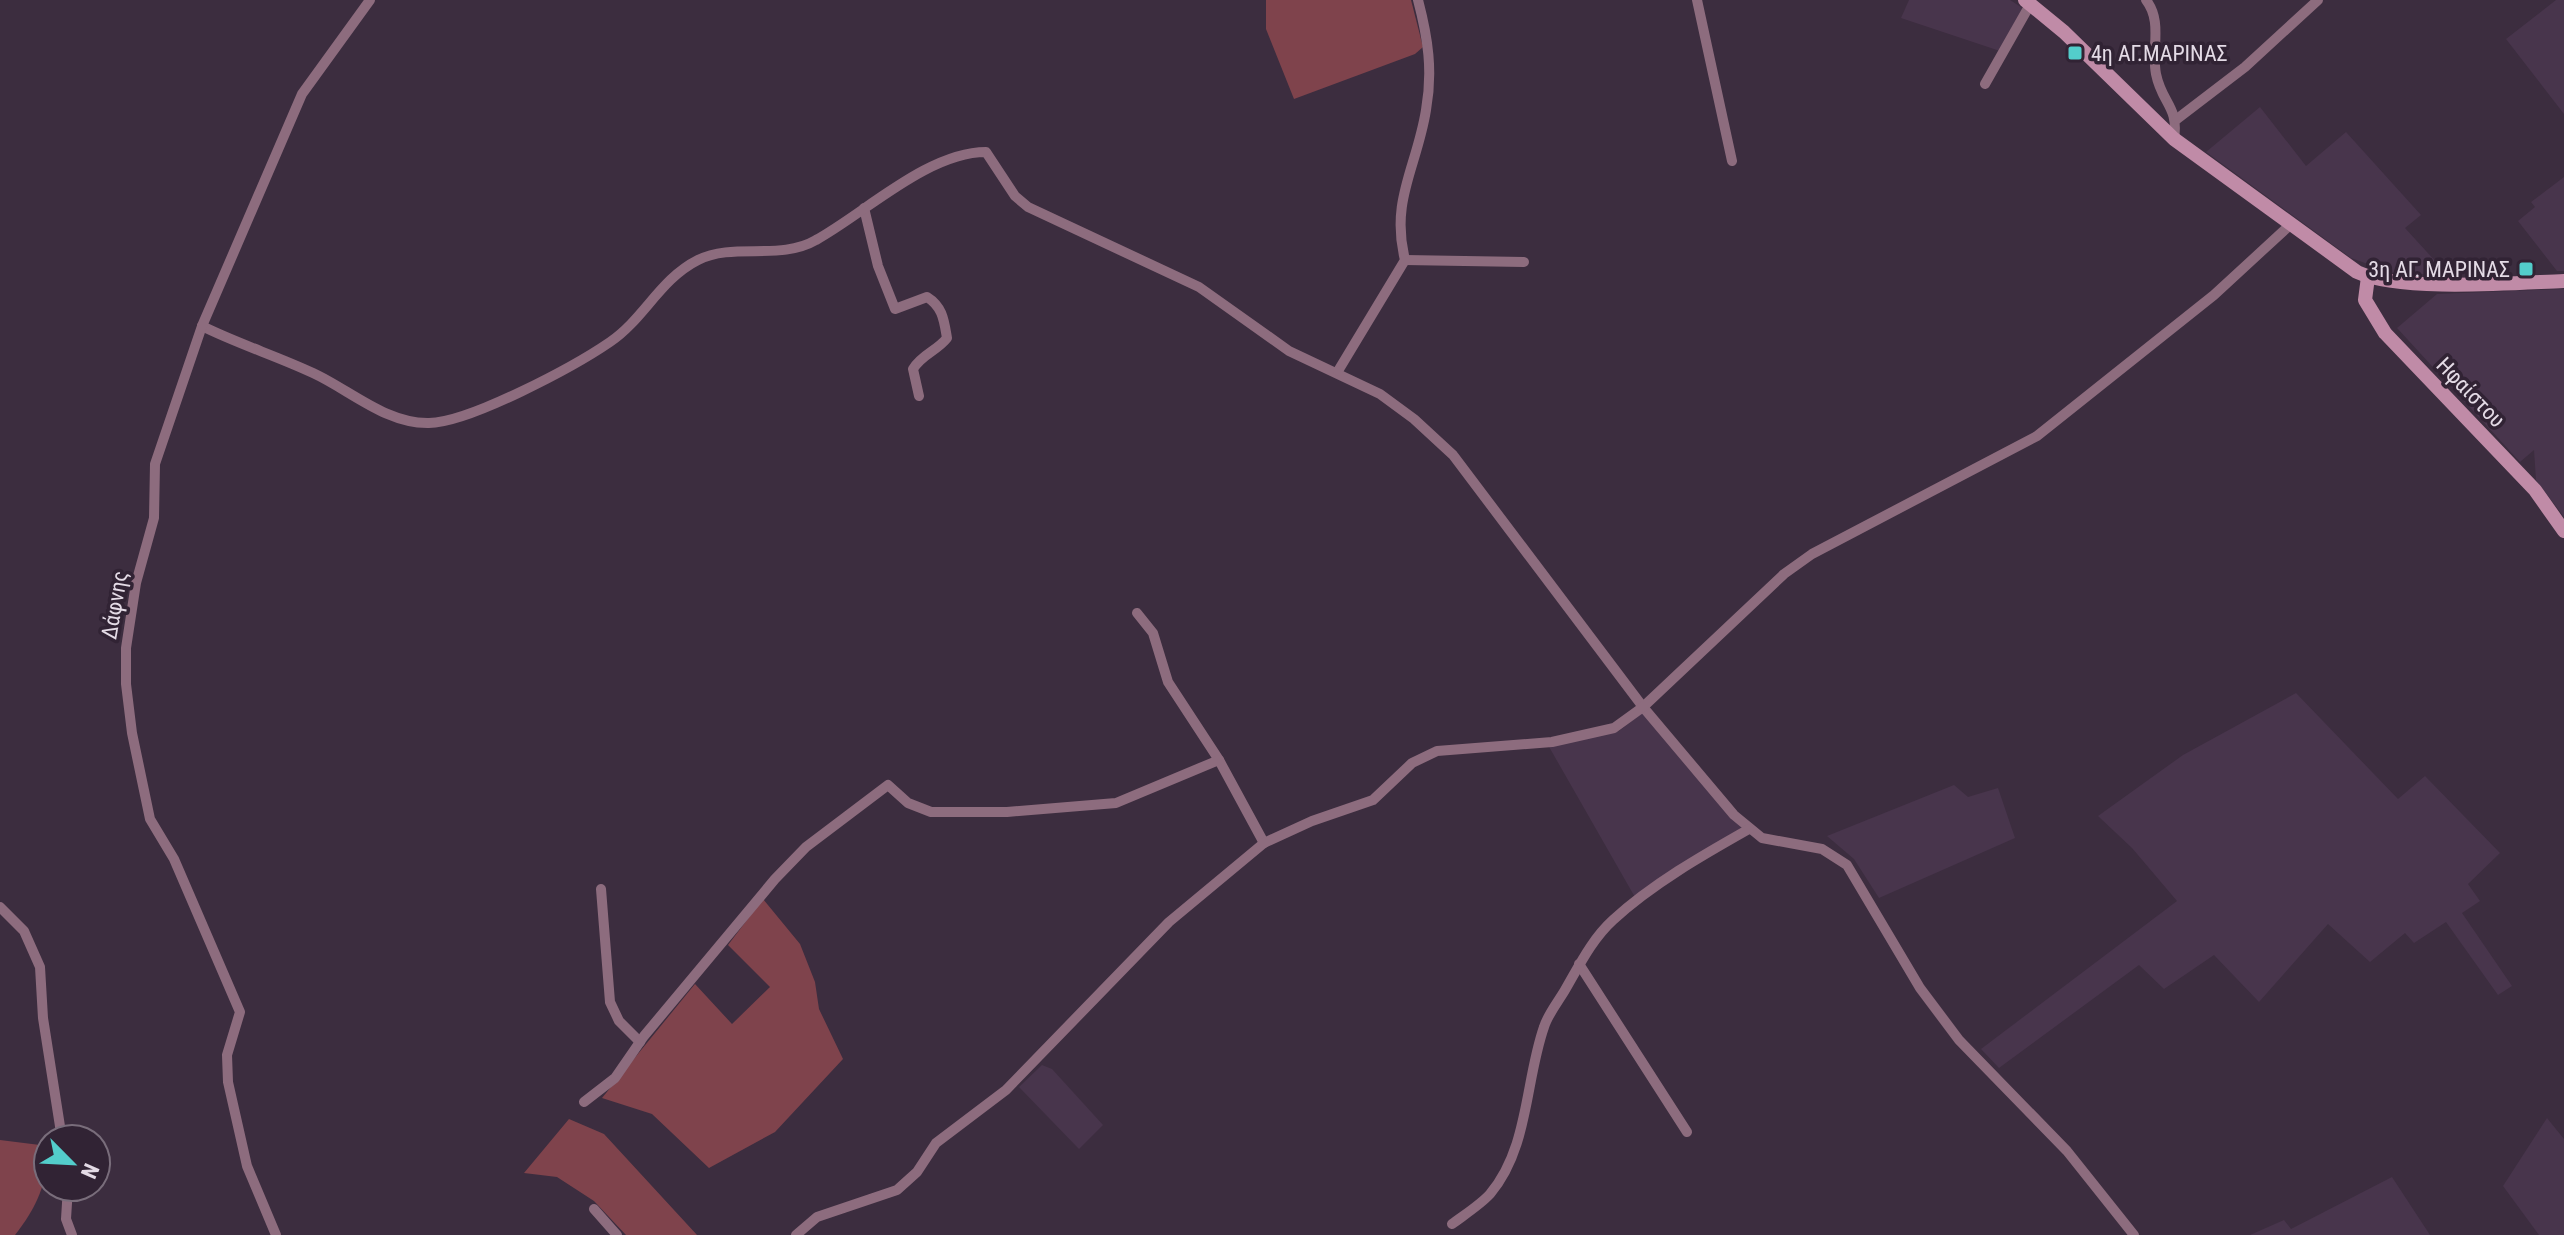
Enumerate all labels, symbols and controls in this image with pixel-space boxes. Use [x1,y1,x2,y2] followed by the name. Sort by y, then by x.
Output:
[2091,41,2228,66] place label: 4η ΑΓ.ΜΑΡΙΝΑΣ
[2066,44,2084,62] marker: 4η ΑΓ.ΜΑΡΙΝΑΣ
[2368,257,2510,282] place label: 3η ΑΓ. ΜΑΡΙΝΑΣ
[2517,260,2535,278] marker: 3η ΑΓ. ΜΑΡΙΝΑΣ
[2431,352,2510,432] street label: Ηφαίστου
[96,569,133,641] street label: Δάφνης
[32,1123,112,1203] north arrow
[76,1160,104,1182] text: N

